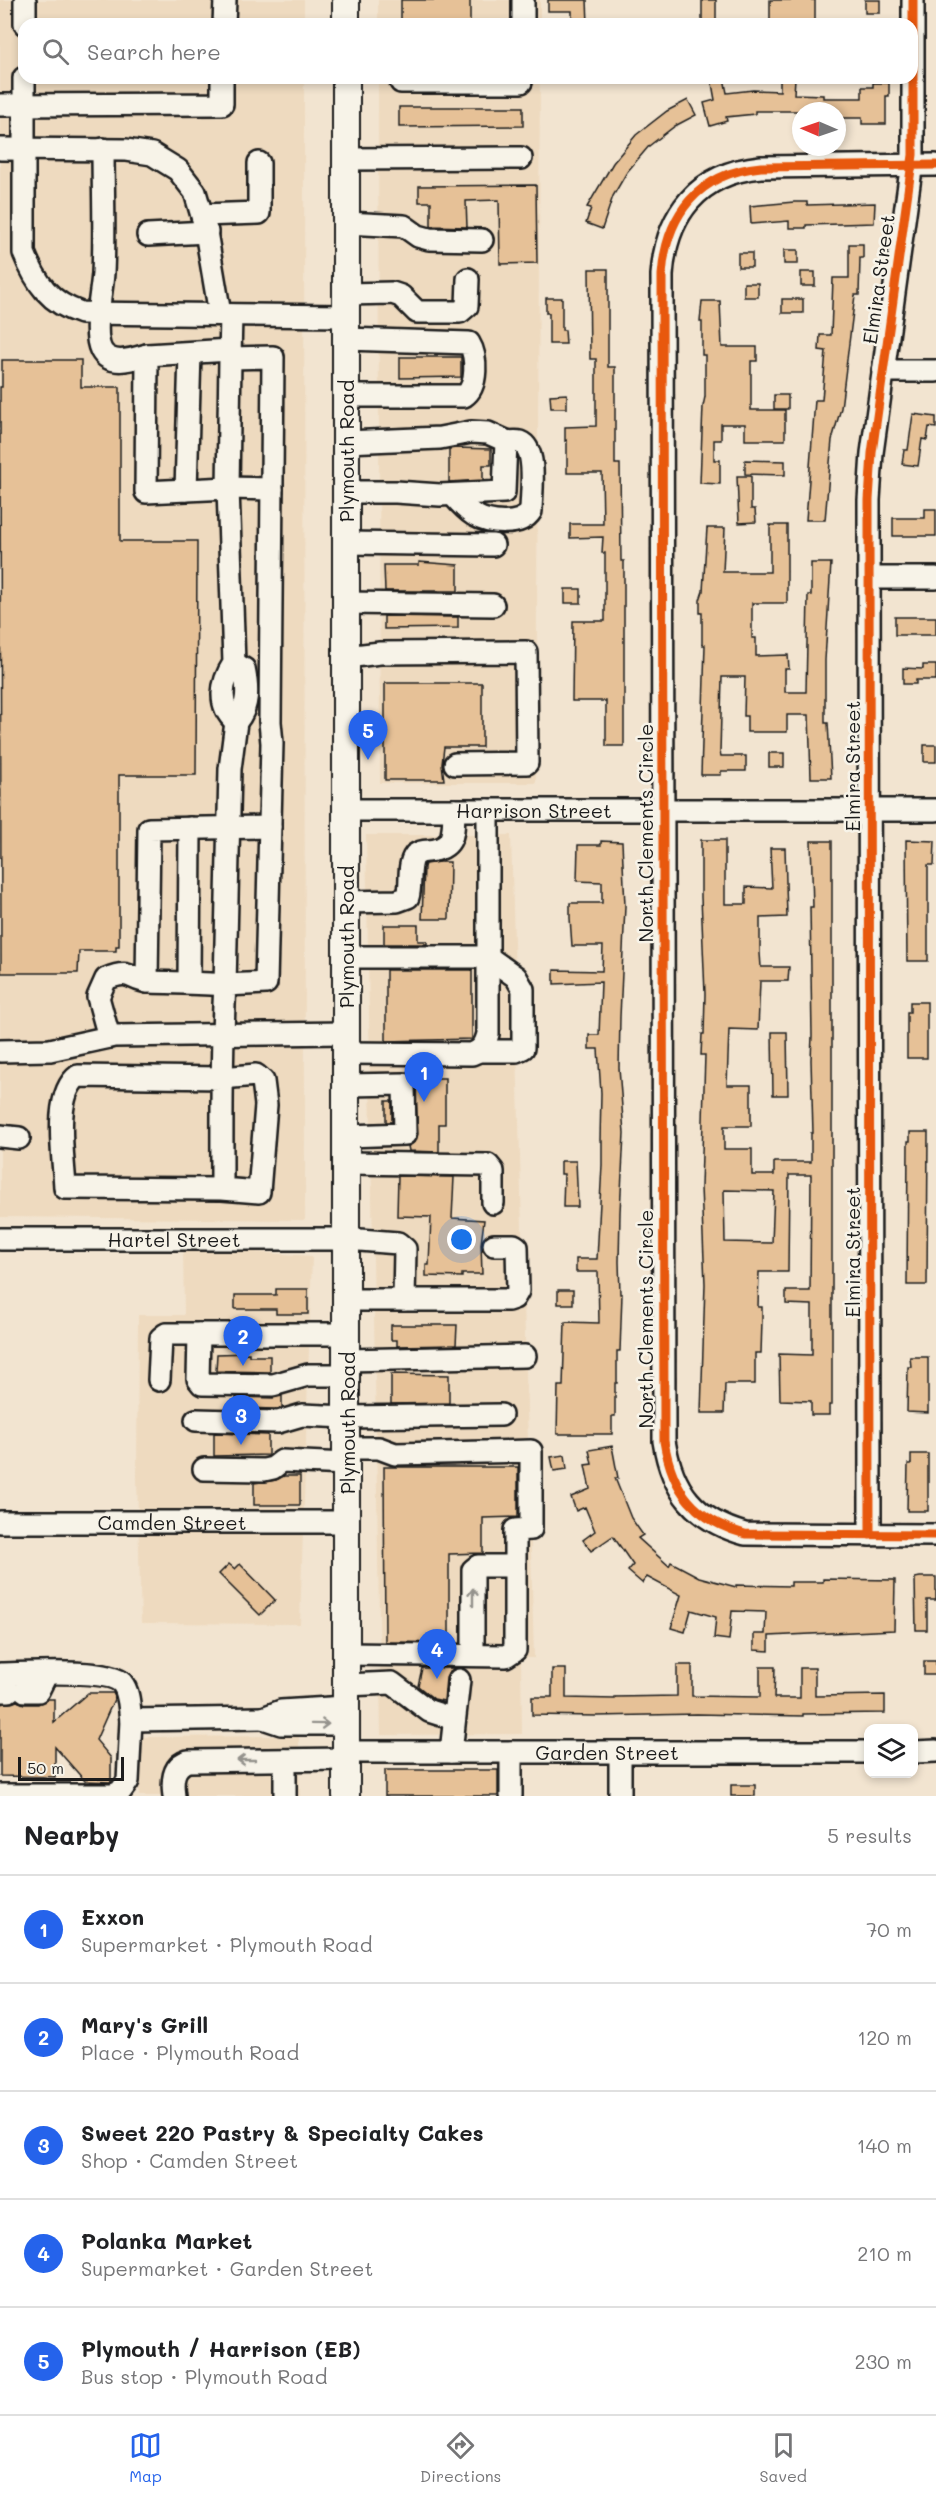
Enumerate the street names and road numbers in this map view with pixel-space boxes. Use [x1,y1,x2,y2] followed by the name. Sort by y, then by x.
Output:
[856,212,900,346] street label: Elmira Street
[333,380,359,522] street label: Plymouth Road
[839,700,865,832] street label: Elmira Street
[632,724,658,942] street label: North Clements Circle
[456,797,612,823] street label: Harrison Street
[333,866,359,1008] street label: Plymouth Road
[839,1186,865,1318] street label: Elmira Street
[632,1210,658,1428] street label: North Clements Circle
[107,1226,241,1252] street label: Hartel Street
[334,1352,360,1494] street label: Plymouth Road
[98,1509,247,1535] street label: Camden Street
[535,1739,679,1765] street label: Garden Street

